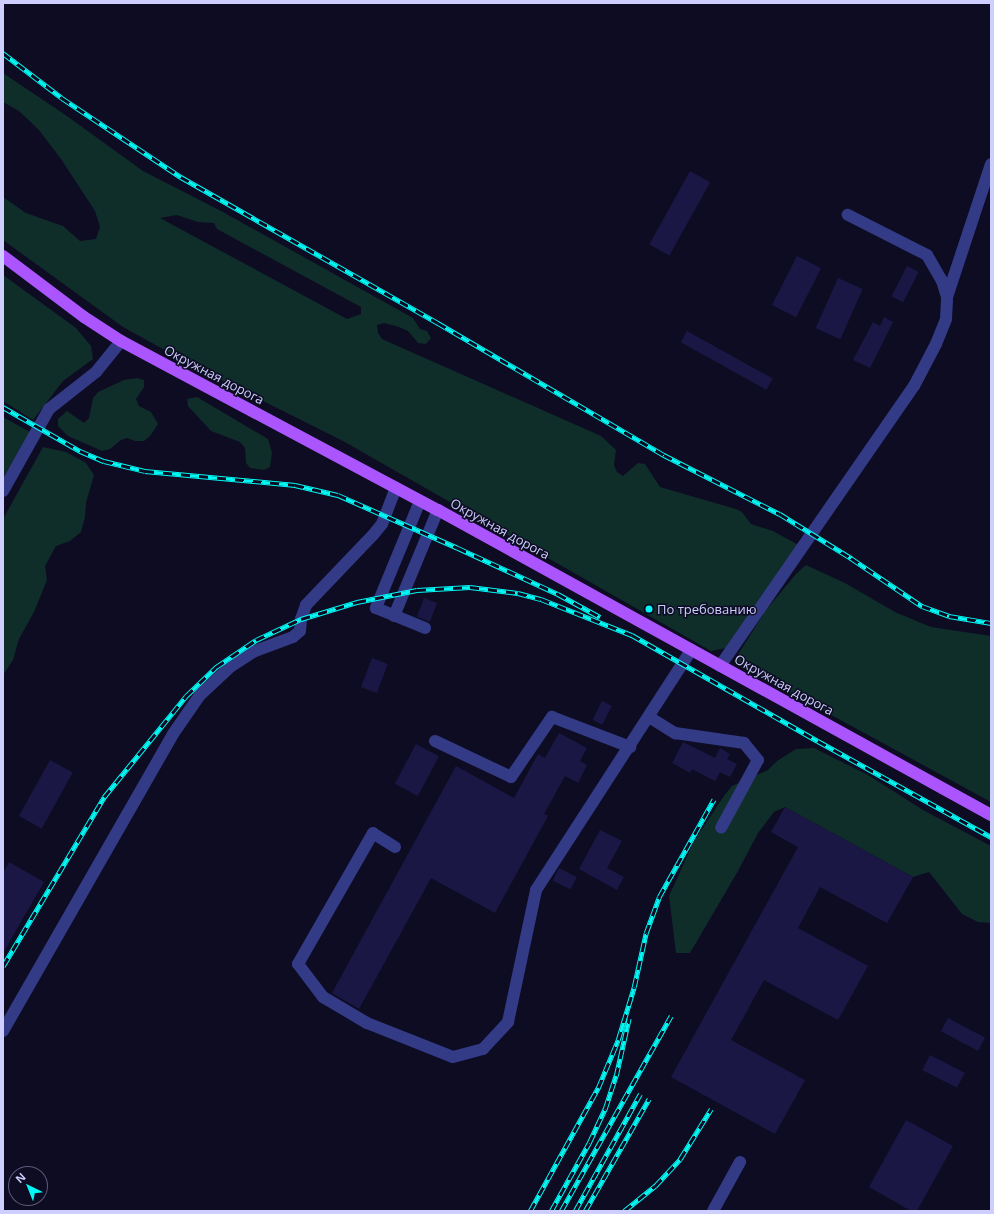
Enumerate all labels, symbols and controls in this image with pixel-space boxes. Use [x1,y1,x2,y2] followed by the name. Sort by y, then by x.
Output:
[161,342,267,408] street label: Окружная дорога
[448,495,552,563] street label: Окружная дорога
[657,601,757,617] place label: По требованию
[644,604,654,614] marker: По требованию
[732,651,836,719] street label: Окружная дорога
[8,1166,48,1206] north arrow
[12,1169,29,1186] text: N

